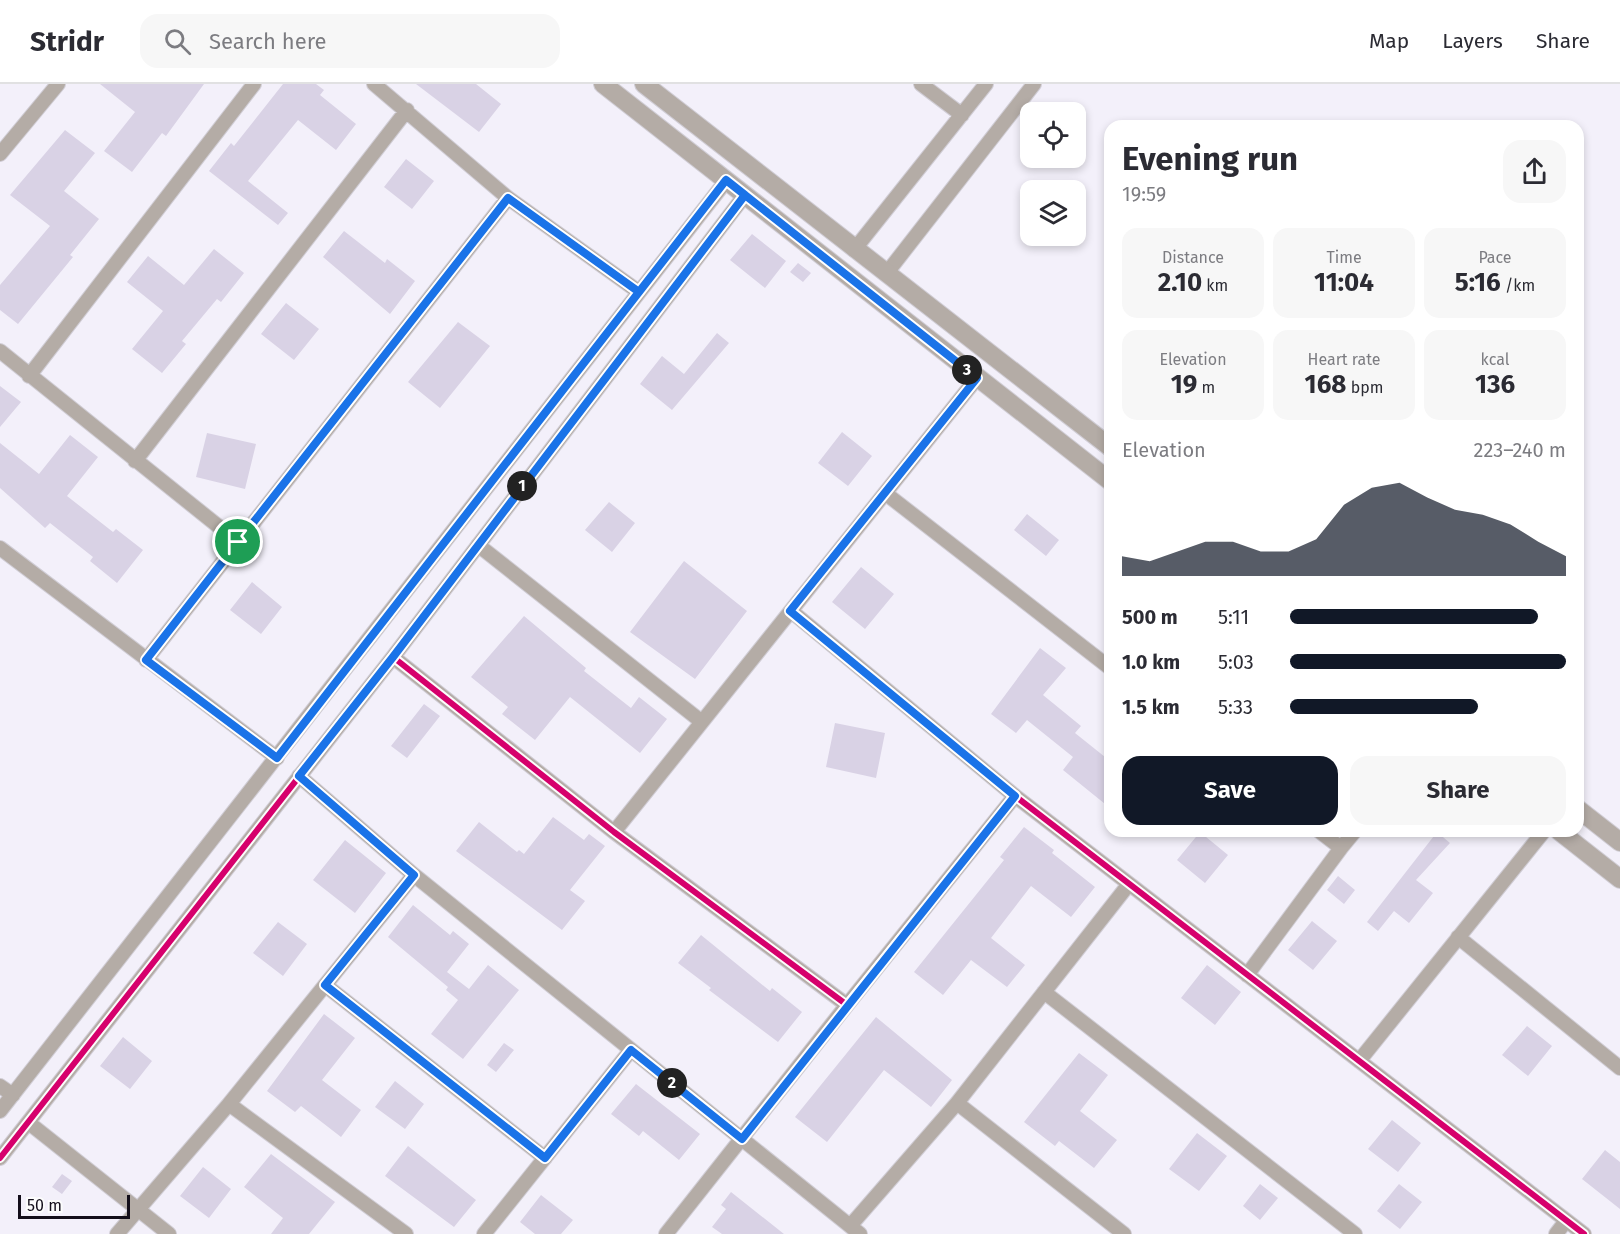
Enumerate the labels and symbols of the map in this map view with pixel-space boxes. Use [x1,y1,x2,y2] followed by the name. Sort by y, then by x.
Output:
[952,355,982,385] pin: 3
[507,471,537,501] pin: 1
[212,516,263,567] pin
[657,1068,687,1098] pin: 2
[18,1192,130,1220] scale bar

